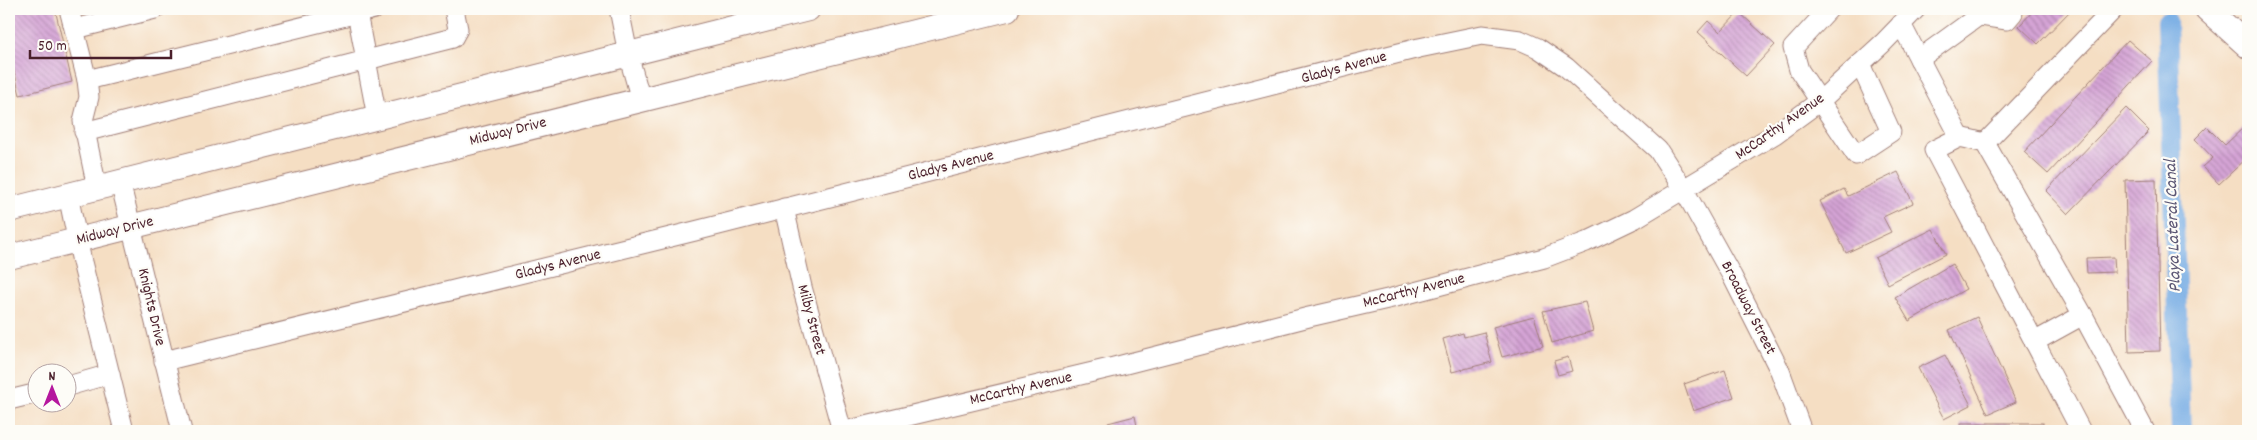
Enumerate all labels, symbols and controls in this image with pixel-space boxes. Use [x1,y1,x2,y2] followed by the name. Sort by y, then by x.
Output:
[30,28,171,60] scale bar
[38,36,67,58] text: 50 m
[1299,46,1389,90] street label: Gladys Avenue
[1731,88,1829,166] street label: McCarthy Avenue
[467,111,549,153] street label: Midway Drive
[906,144,996,188] street label: Gladys Avenue
[2159,157,2189,293] water label: Playa Lateral Canal
[74,210,156,252] street label: Midway Drive
[513,243,603,287] street label: Gladys Avenue
[1714,257,1782,359] street label: Broadway Street
[131,266,171,348] street label: Knights Drive
[1361,267,1467,315] street label: McCarthy Avenue
[791,282,831,358] street label: Milby Street
[28,362,78,412] north arrow
[968,366,1074,412] street label: McCarthy Avenue
[49,367,56,387] text: N

